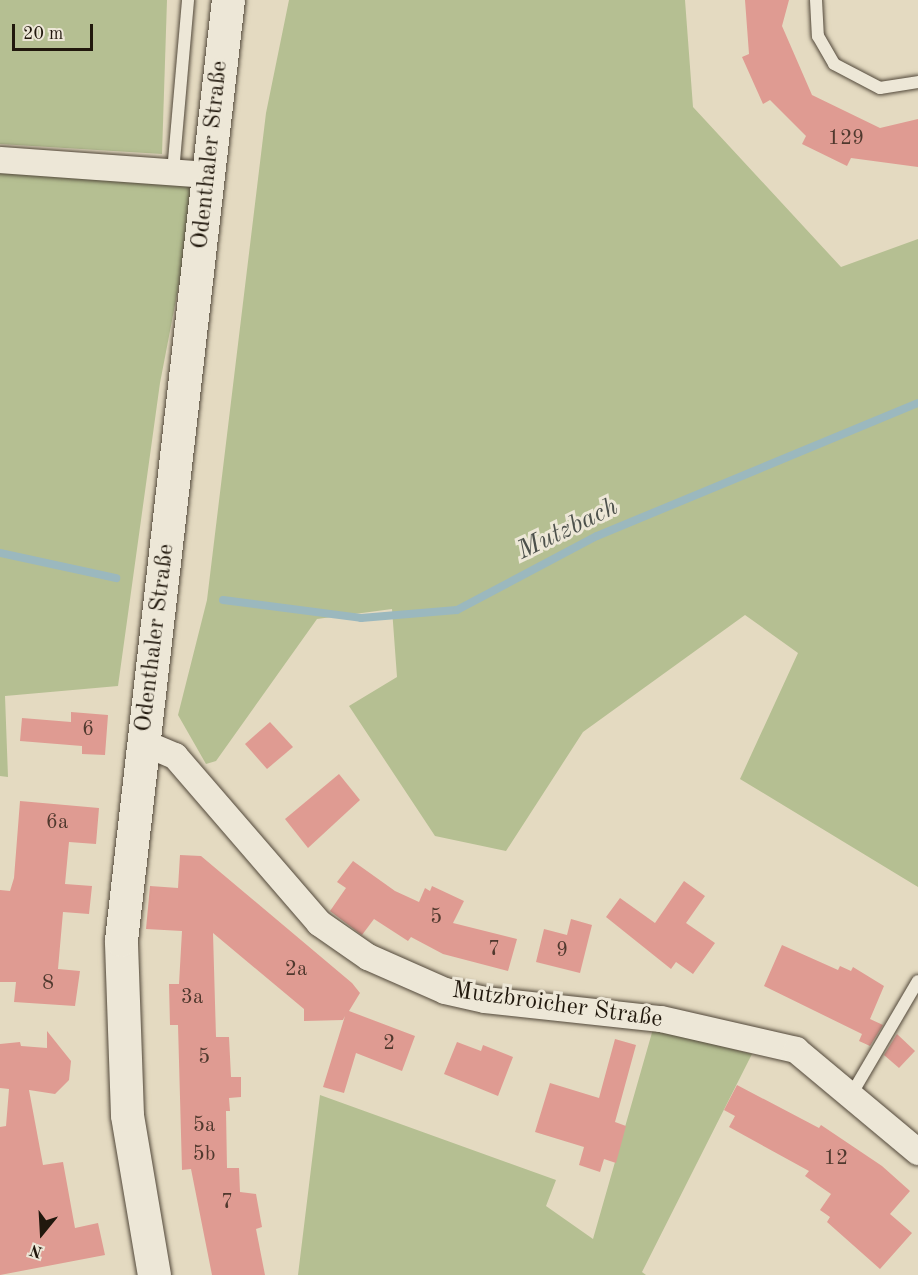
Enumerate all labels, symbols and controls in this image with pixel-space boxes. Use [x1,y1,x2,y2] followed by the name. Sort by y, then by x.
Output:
[15,12,96,50] scale bar
[23,25,63,43] text: 20 m
[187,59,235,251] street label: Odenthaler Straße
[828,126,864,152] house number: 129
[512,492,624,568] water label: Mutzbach
[130,542,182,734] street label: Odenthaler Straße
[82,717,94,743] house number: 6
[46,810,68,836] house number: 6a
[430,905,442,931] house number: 5
[488,937,500,963] house number: 7
[556,938,568,964] house number: 9
[285,957,307,983] house number: 2a
[42,971,54,997] house number: 8
[450,977,664,1035] street label: Mutzbroicher Straße
[181,985,203,1011] house number: 3a
[383,1031,395,1057] house number: 2
[198,1045,210,1071] house number: 5
[193,1113,215,1139] house number: 5a
[193,1142,215,1168] house number: 5b
[824,1146,848,1172] house number: 12
[221,1190,233,1216] house number: 7
[12,1203,72,1263] north arrow
[28,1241,45,1260] text: N

